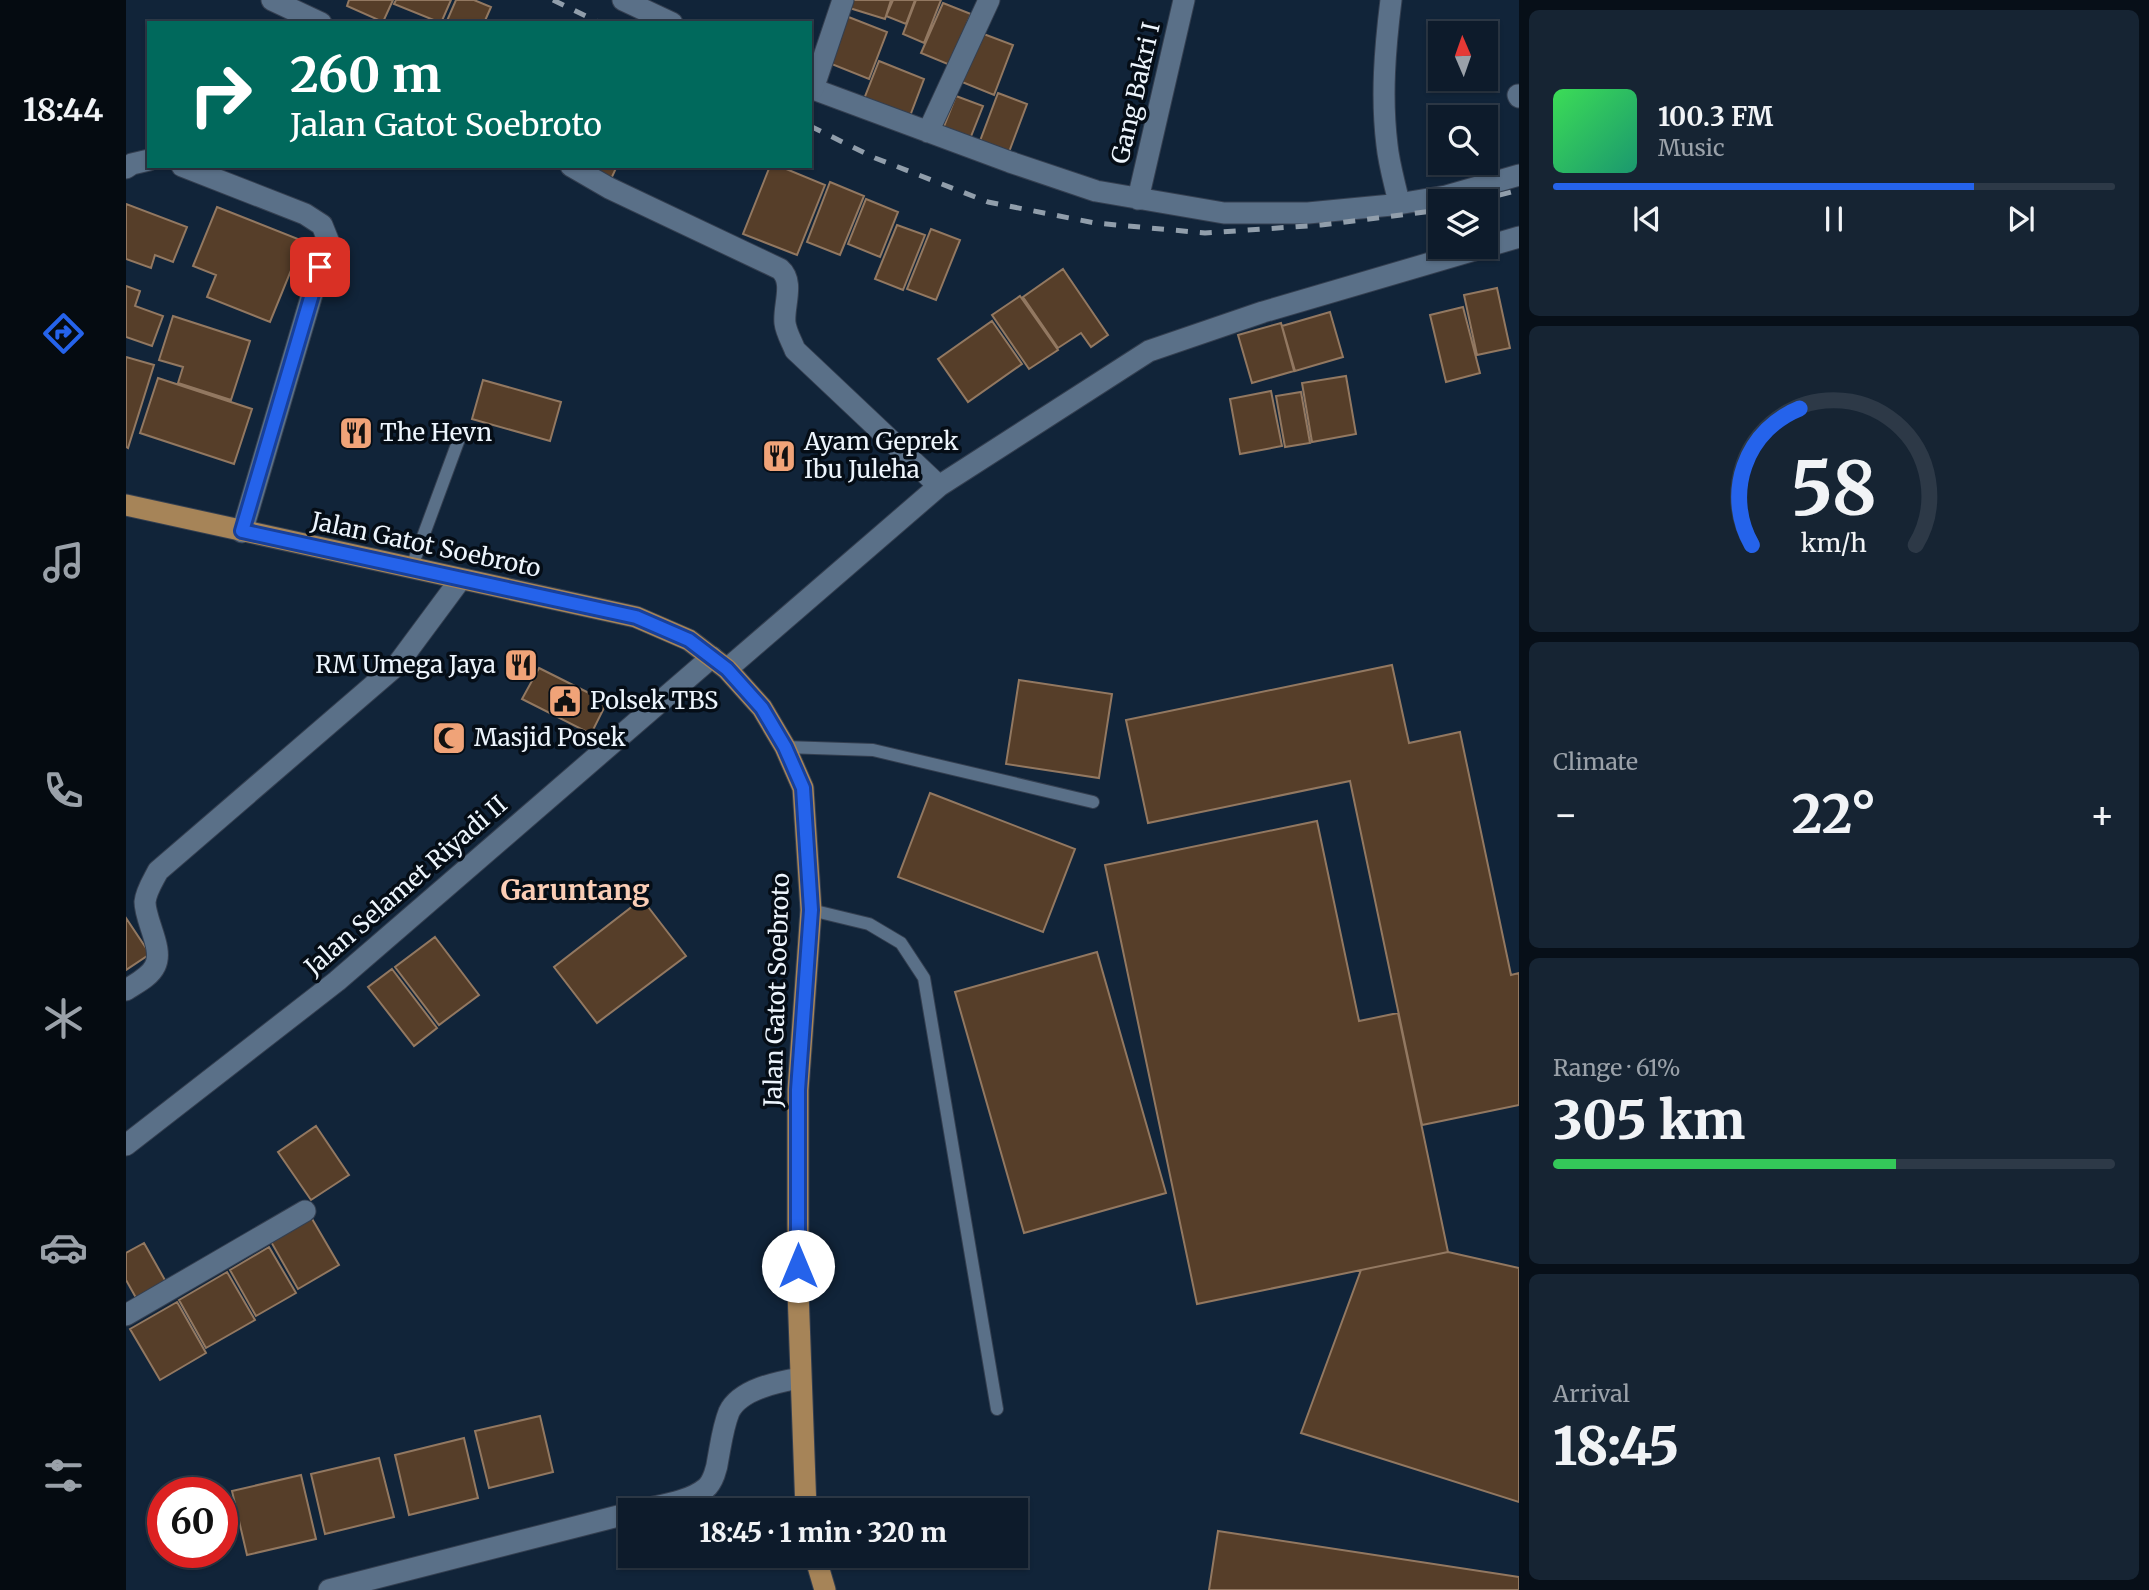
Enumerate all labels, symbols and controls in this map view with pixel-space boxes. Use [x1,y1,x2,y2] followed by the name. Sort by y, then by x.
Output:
[1104,19,1167,167] street label: Gang Bakri I
[1428,21,1498,91] north arrow
[1428,21,1498,259] map controls
[290,44,441,105] text: 260 m
[175,49,266,140] icon: right
[23,90,103,130] text: 18:44
[1658,100,1773,133] text: 100.3 FM
[290,105,602,145] text: Jalan Gatot Soebroto
[1428,105,1498,175] button: search
[1658,133,1725,162] text: Music
[1428,189,1498,259] button: layers
[1628,200,1666,238] icon: previous
[1815,200,1853,238] icon: pause
[2002,200,2040,238] icon: next
[290,237,350,297] pin
[301,248,339,286] icon: arrive
[39,309,88,358] icon: directions
[337,414,375,452] restaurant icon: The Hevn
[380,417,492,448] place label: The Hevn
[803,426,959,485] place label: Ayam Geprek Ibu Juleha
[760,437,798,475] restaurant icon: Ayam Geprek Ibu Juleha
[1791,443,1877,535] text: 58
[307,505,544,584] street label: Jalan Gatot Soebroto
[1801,527,1867,559] text: km/h
[39,538,88,587] icon: music
[502,646,540,684] restaurant icon: RM Umega Jaya
[315,649,496,680] place label: RM Umega Jaya
[546,682,584,720] public building icon: Polsek TBS
[590,685,718,716] place label: Polsek TBS
[430,719,468,757] mosque icon: Masjid Posek
[474,722,626,753] place label: Masjid Posek
[1553,747,1638,776] text: Climate
[39,766,88,815] icon: phone
[1792,782,1876,847] text: 22°
[297,789,513,983] street label: Jalan Selamet Riyadi II
[1553,791,1578,838] text: −
[2090,791,2115,838] text: +
[501,872,650,908] district label: Garuntang
[757,872,796,1108] street label: Jalan Gatot Soebroto
[39,994,88,1043] icon: climate
[1553,1053,1681,1082] text: Range · 61%
[1553,1088,1745,1153] text: 305 km
[39,1223,88,1272] icon: car
[761,1229,835,1303] position arrow
[1553,1379,1630,1408] text: Arrival
[1553,1414,1679,1479] text: 18:45
[39,1451,88,1500] icon: filters
[147,1477,238,1568] speed limit sign: 60
[699,1516,947,1549] text: 18:45 · 1 min · 320 m

